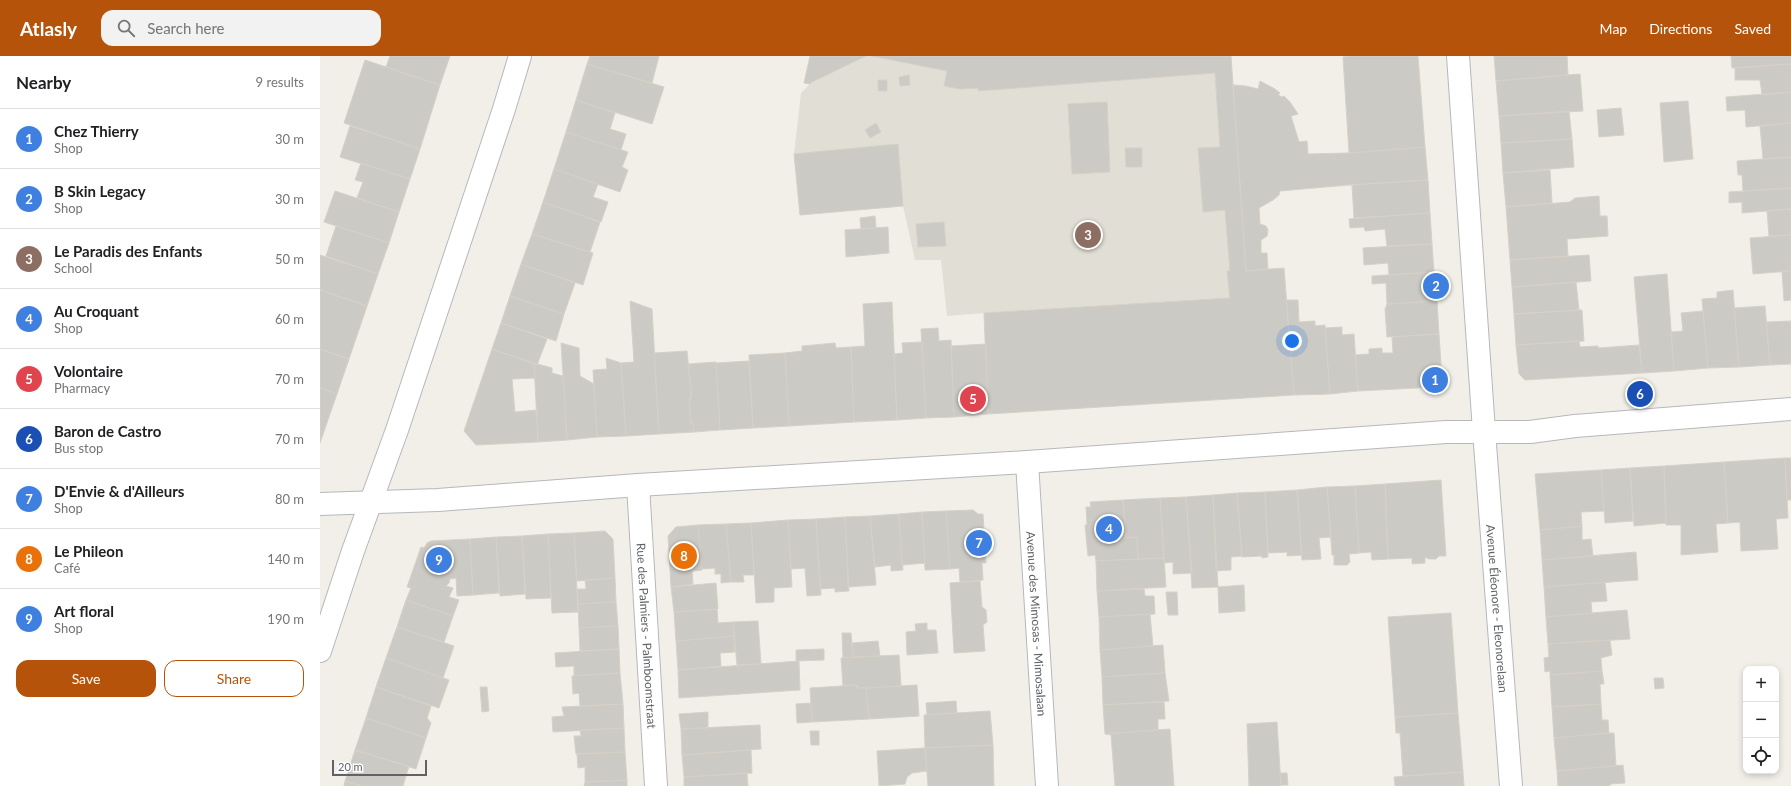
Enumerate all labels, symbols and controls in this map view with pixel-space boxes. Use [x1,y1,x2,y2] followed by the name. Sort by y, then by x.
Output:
[101,10,381,46] search box
[20,17,77,40] text: Atlasly
[115,17,137,39] icon: search
[147,19,225,37] text: Search here
[1600,20,1627,37] text: Map
[1649,20,1712,37] text: Directions
[1734,20,1771,37] text: Saved
[16,72,71,93] text: Nearby
[256,74,304,90] text: 9 results
[54,122,139,140] text: Chez Thierry
[25,131,33,147] text: 1
[275,131,304,147] text: 30 m
[54,140,83,156] text: Shop
[54,182,146,200] text: B Skin Legacy
[25,191,33,207] text: 2
[275,191,304,207] text: 30 m
[54,200,83,216] text: Shop
[1075,220,1101,250] pin: 3
[54,242,202,260] text: Le Paradis des Enfants
[25,251,33,267] text: 3
[275,251,304,267] text: 50 m
[54,260,92,276] text: School
[1423,271,1449,301] pin: 2
[54,302,139,320] text: Au Croquant
[25,311,33,327] text: 4
[275,311,304,327] text: 60 m
[54,320,83,336] text: Shop
[1282,331,1302,351] your location
[54,362,123,380] text: Volontaire
[1422,365,1448,395] pin: 1
[25,371,33,387] text: 5
[275,371,304,387] text: 70 m
[1627,379,1653,409] pin: 6
[54,380,110,396] text: Pharmacy
[960,384,986,414] pin: 5
[54,422,161,440] text: Baron de Castro
[25,431,33,447] text: 6
[275,431,304,447] text: 70 m
[54,440,103,456] text: Bus stop
[54,482,184,500] text: D'Envie & d'Ailleurs
[25,491,33,507] text: 7
[275,491,304,507] text: 80 m
[54,500,83,516] text: Shop
[1096,514,1122,544] pin: 4
[1484,524,1511,693] street label: Avenue Éléonore - Eleonorelaan
[966,528,992,558] pin: 7
[1024,531,1050,717] street label: Avenue des Mimosas - Mimosalaan
[671,541,697,571] pin: 8
[54,542,123,560] text: Le Phileon
[634,543,660,730] street label: Rue des Palmiers - Palmboomstraat
[426,545,452,575] pin: 9
[25,551,33,567] text: 8
[267,551,304,567] text: 140 m
[54,560,80,576] text: Café
[54,602,114,620] text: Art floral
[25,611,33,627] text: 9
[267,611,304,627] text: 190 m
[54,620,83,636] text: Shop
[16,660,156,697] button: Save
[164,660,304,697] button: Share
[1743,666,1779,774] map controls
[1743,666,1779,702] button: +
[1743,702,1779,738] button: −
[1743,738,1779,774] button: locate
[332,758,427,777] scale bar
[338,760,363,773] text: 20 m

